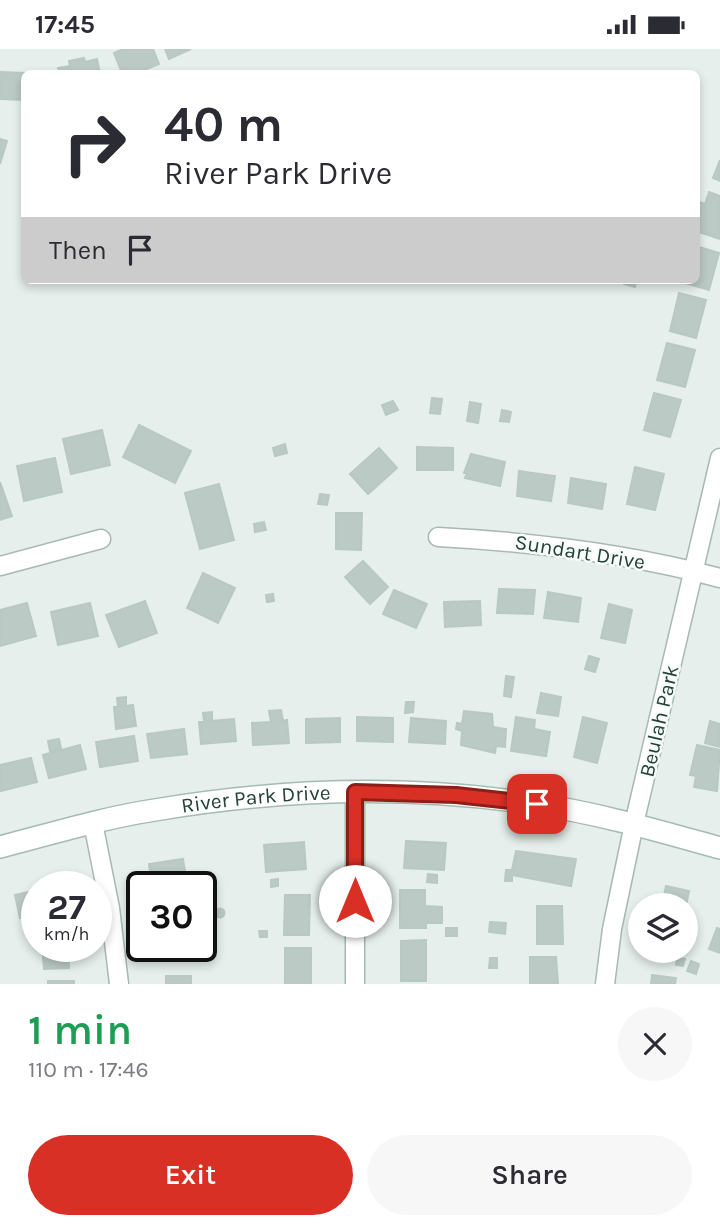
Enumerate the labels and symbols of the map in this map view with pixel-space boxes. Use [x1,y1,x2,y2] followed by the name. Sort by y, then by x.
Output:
[513,530,647,574] street label: Sundart Drive
[634,662,684,779] street label: Beulah Park
[507,774,567,834] pin
[180,780,331,818] street label: River Park Drive
[318,864,392,938] position arrow
[126,871,217,962] speed limit sign: 30

